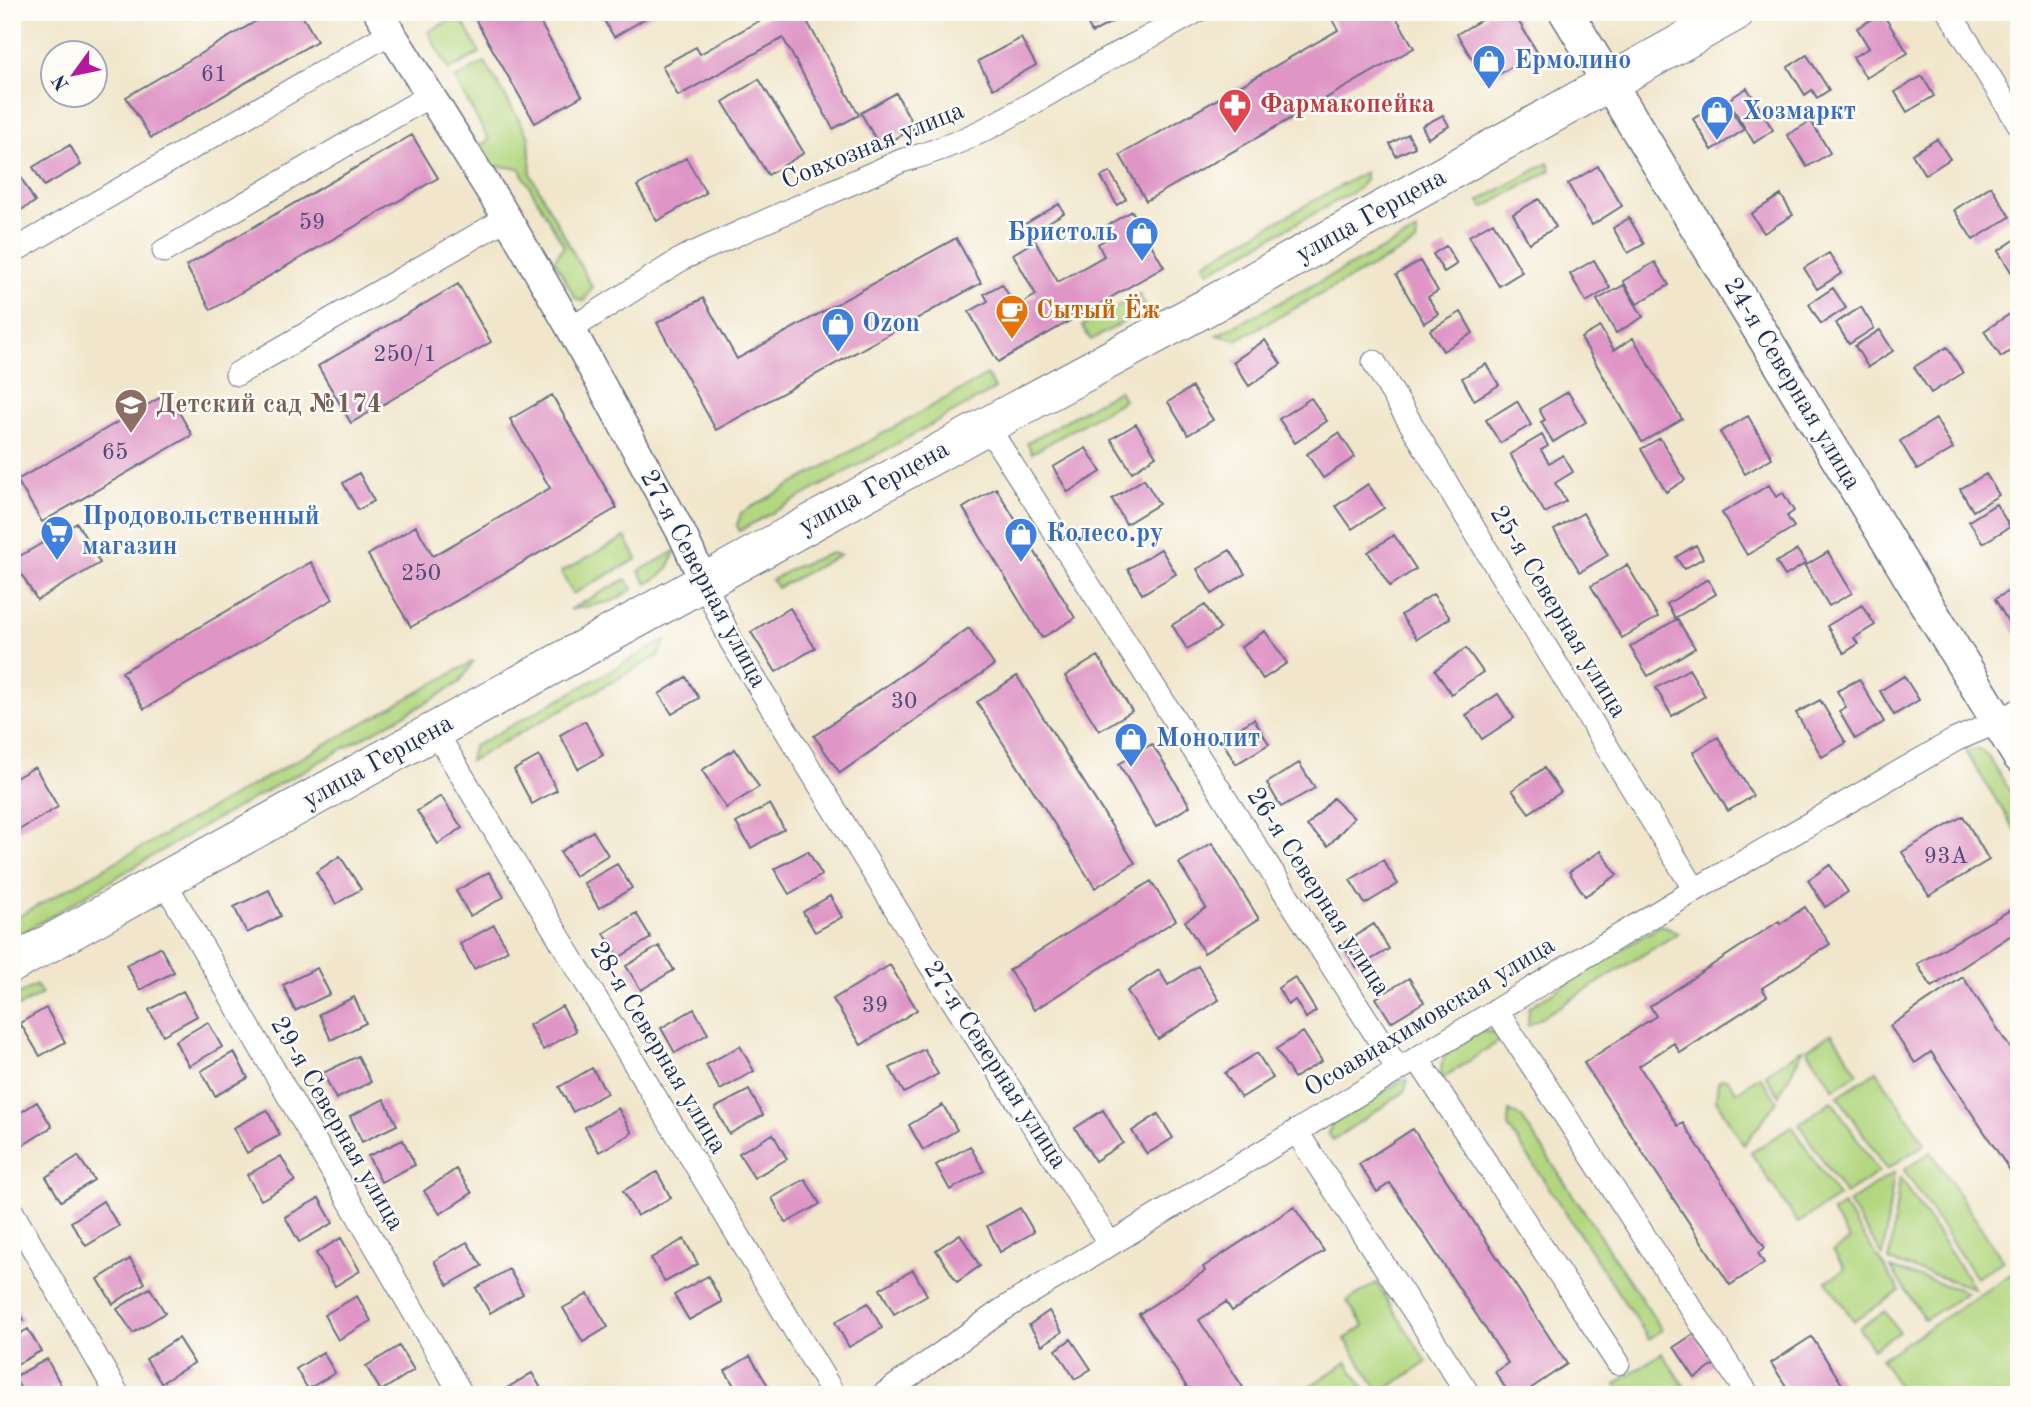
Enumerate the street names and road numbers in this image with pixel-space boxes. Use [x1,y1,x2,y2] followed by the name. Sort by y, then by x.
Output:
[778,98,968,194] street label: Совхозная улица
[1291,164,1451,268] street label: улица Герцена
[1718,273,1866,495] street label: 24-я Северная улица
[794,436,954,540] street label: улица Герцена
[635,466,771,692] street label: 27-я Северная улица
[1484,501,1632,723] street label: 25-я Северная улица
[298,710,458,814] street label: улица Герцена
[1241,783,1395,1001] street label: 26-я Северная улица
[1300,932,1560,1102] street label: Осоавиахимовская улица
[584,937,732,1159] street label: 28-я Северная улица
[918,956,1072,1174] street label: 27-я Северная улица
[265,1013,409,1236] street label: 29-я Северная улица

